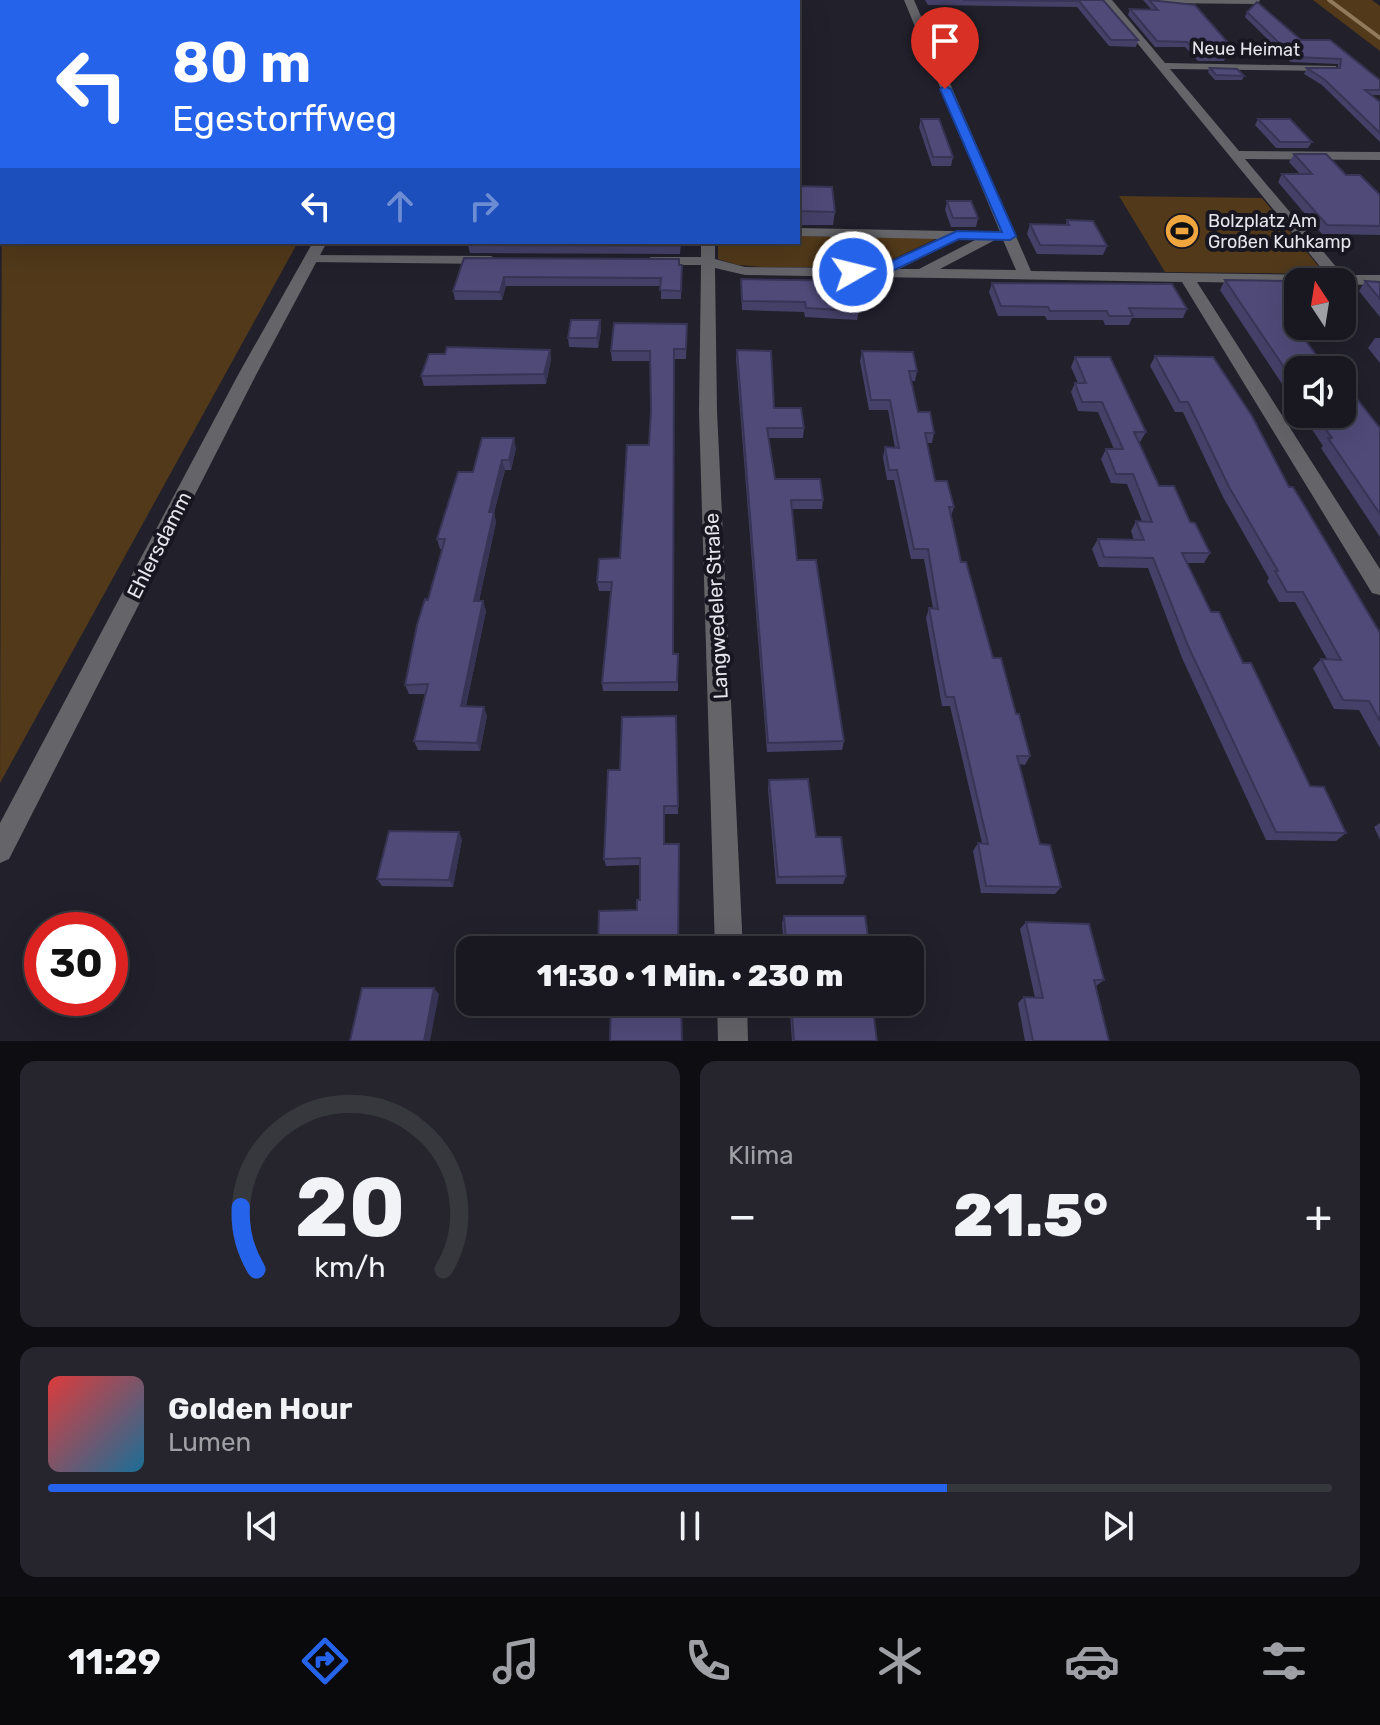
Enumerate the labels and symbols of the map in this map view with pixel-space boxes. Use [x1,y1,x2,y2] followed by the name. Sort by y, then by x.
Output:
[911,7,979,89] pin
[1192,37,1300,61] street label: Neue Heimat
[1208,210,1351,253] place label: Bolzplatz Am Großen Kuhkamp
[1163,212,1201,250] sports icon: Bolzplatz Am Großen Kuhkamp
[811,230,895,314] position arrow
[1284,268,1356,340] north arrow
[122,488,196,602] street label: Ehlersdamm
[699,512,733,700] street label: Langwedeler Straße
[24,912,128,1016] speed limit sign: 30

